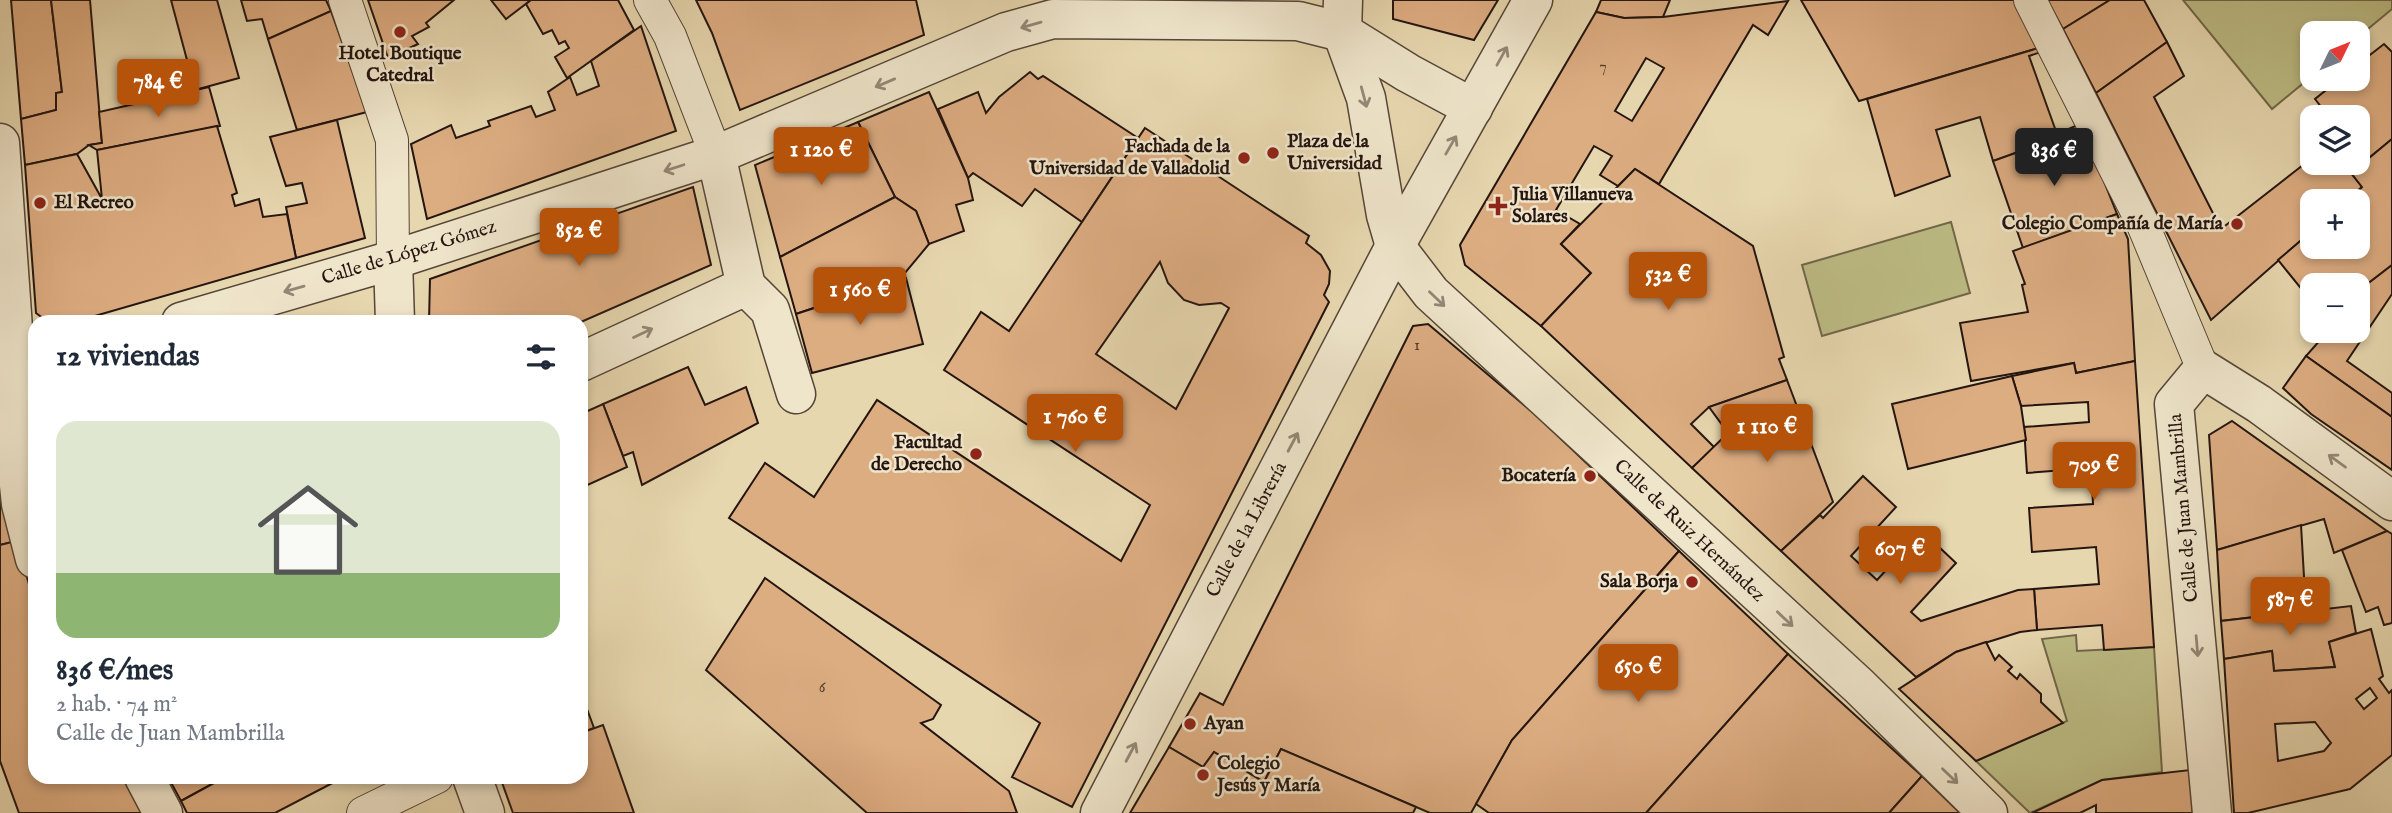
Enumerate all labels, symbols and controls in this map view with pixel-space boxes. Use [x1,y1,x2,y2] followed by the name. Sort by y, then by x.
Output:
[1021,19,1043,32] one-way arrow
[2300,21,2370,91] north arrow
[2300,21,2370,343] map controls
[392,24,408,40] marker: Hotel Boutique Catedral
[339,42,462,88] place label: Hotel Boutique Catedral
[1496,46,1509,67] one-way arrow
[1599,57,1607,77] house number: 7
[109,60,207,119] pin: 784 €
[133,67,183,96] text: 784 €
[875,77,896,90] one-way arrow
[1359,86,1372,108] one-way arrow
[2300,105,2370,175] button: layers
[756,128,886,187] pin: 1 120 €
[2005,128,2103,188] pin: 836 €
[1286,130,1383,176] place label: Plaza de la Universidad
[790,135,852,164] text: 1 120 €
[1028,135,1231,181] place label: Fachada de la Universidad de Valladolid
[1444,136,1458,156] one-way arrow
[2031,136,2077,165] text: 836 €
[1265,145,1281,161] marker: Plaza de la Universidad
[1236,150,1252,166] marker: Fachada de la Universidad de Valladolid
[664,163,686,176] one-way arrow
[1509,183,1634,229] place label: Julia Villanueva Solares
[2300,189,2370,259] button: +
[54,191,134,215] place label: El Recreo
[32,195,48,211] marker: El Recreo
[1490,198,1506,214] marker: Julia Villanueva Solares
[530,208,628,268] pin: 852 €
[2002,212,2224,236] place label: Colegio Compañía de María
[319,215,499,291] street label: Calle de López Gómez
[556,216,602,245] text: 852 €
[2229,216,2245,232] marker: Colegio Compañía de María
[1619,252,1717,312] pin: 532 €
[1645,260,1691,289] text: 532 €
[795,268,925,327] pin: 1 560 €
[2300,273,2370,343] button: −
[829,275,891,304] text: 1 560 €
[283,283,305,296] one-way arrow
[1429,291,1446,308] one-way arrow
[632,326,653,340] one-way arrow
[1414,336,1420,356] house number: 1
[56,338,199,376] text: 12 viviendas
[522,338,560,376] icon: filters
[1010,394,1140,454] pin: 1 760 €
[1043,402,1107,431] text: 1 760 €
[1702,405,1832,464] pin: 1 110 €
[1737,412,1797,441] text: 1 110 €
[2164,412,2204,603] street label: Calle de Juan Mambrilla
[871,431,963,477] place label: Facultad de Derecho
[1287,432,1301,453] one-way arrow
[2045,442,2143,502] pin: 709 €
[968,446,984,462] marker: Facultad de Derecho
[2069,450,2119,479] text: 709 €
[2328,453,2347,468] one-way arrow
[1608,455,1770,607] street label: Calle de Ruiz Hernández
[1201,457,1293,602] street label: Calle de la Librería
[1501,464,1577,488] place label: Bocatería
[245,467,371,593] icon: home
[1582,468,1598,484] marker: Bocatería
[1851,526,1949,586] pin: 607 €
[1875,534,1925,563] text: 607 €
[1600,570,1679,594] place label: Sala Borja
[1684,574,1700,590] marker: Sala Borja
[2241,578,2339,637] pin: 587 €
[2267,585,2313,614] text: 587 €
[1776,611,1794,627] one-way arrow
[2190,634,2203,657] one-way arrow
[1589,644,1687,704] pin: 650 €
[56,652,173,690] text: 836 €/mes
[1614,652,1662,681] text: 650 €
[819,678,826,698] house number: 6
[56,690,178,719] text: 2 hab. · 74 m²
[1203,712,1244,736] place label: Ayan
[1182,716,1198,732] marker: Ayan
[56,719,285,748] text: Calle de Juan Mambrilla
[1125,743,1139,763] one-way arrow
[1214,752,1321,798] place label: Colegio Jesús y María
[1195,767,1211,783] marker: Colegio Jesús y María
[1941,767,1958,784] one-way arrow

